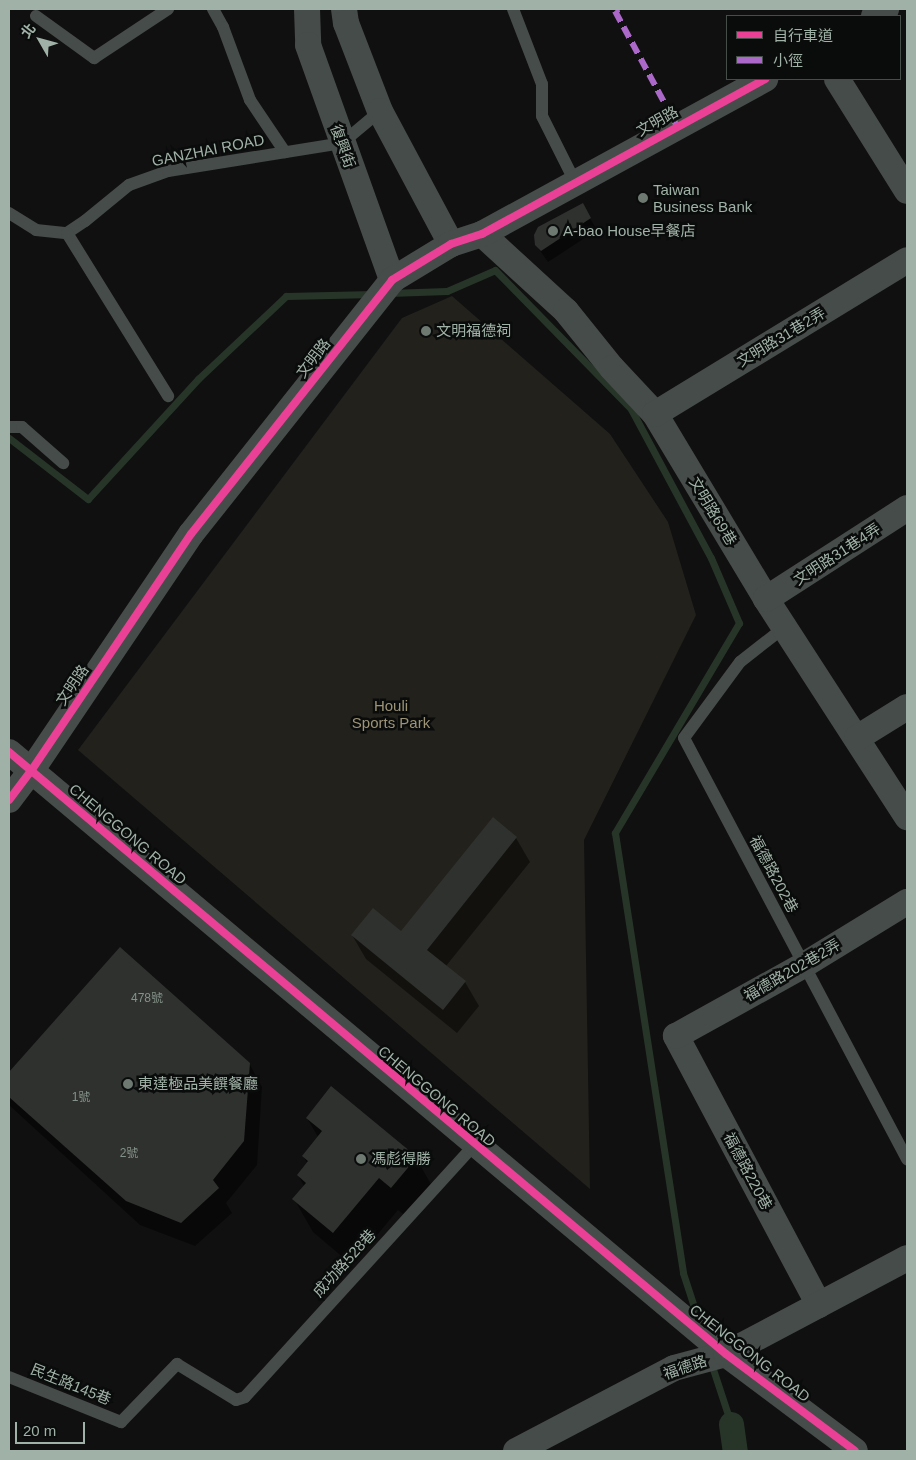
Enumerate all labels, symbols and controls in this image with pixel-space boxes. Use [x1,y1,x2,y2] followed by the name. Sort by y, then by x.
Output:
[15,15,65,65] north arrow
[726,15,901,80] legend
[18,20,39,41] text: 北
[773,27,833,44] text: 自行車道
[773,52,803,69] text: 小徑
[633,102,681,140] street label: 文明路
[327,122,359,170] street label: 復興街
[150,130,266,170] street label: GANZHAI ROAD
[653,180,752,215] place label: Taiwan Business Bank
[637,192,649,204] marker: Taiwan Business Bank
[563,222,696,240] place label: A-bao House早餐店
[547,225,559,237] marker: A-bao House早餐店
[733,304,829,370] street label: 文明路31巷2弄
[436,322,511,340] place label: 文明福德祠
[420,325,432,337] marker: 文明福德祠
[292,335,334,381] street label: 文明路
[686,473,740,549] street label: 文明路69巷
[790,519,884,589] street label: 文明路31巷4弄
[52,661,92,709] street label: 文明路
[352,696,430,731] park label: Houli Sports Park
[66,780,190,888] street label: CHENGGONG ROAD
[746,832,802,916] street label: 福德路202巷
[741,935,843,1005] street label: 福德路202巷2弄
[131,992,163,1006] house number: 478號
[375,1042,499,1150] street label: CHENGGONG ROAD
[138,1075,258,1093] place label: 東達極品美饌餐廳
[122,1078,134,1090] marker: 東達極品美饌餐廳
[72,1091,90,1105] house number: 1號
[720,1129,776,1213] street label: 福德路220巷
[120,1147,138,1161] house number: 2號
[371,1150,431,1168] place label: 馮彪得勝
[355,1153,367,1165] marker: 馮彪得勝
[309,1225,379,1301] street label: 成功路528巷
[686,1300,814,1406] street label: CHENGGONG ROAD
[661,1351,709,1383] street label: 福德路
[28,1360,114,1408] street label: 民生路145巷
[18,1412,88,1444] scale bar
[23,1422,56,1439] text: 20 m

